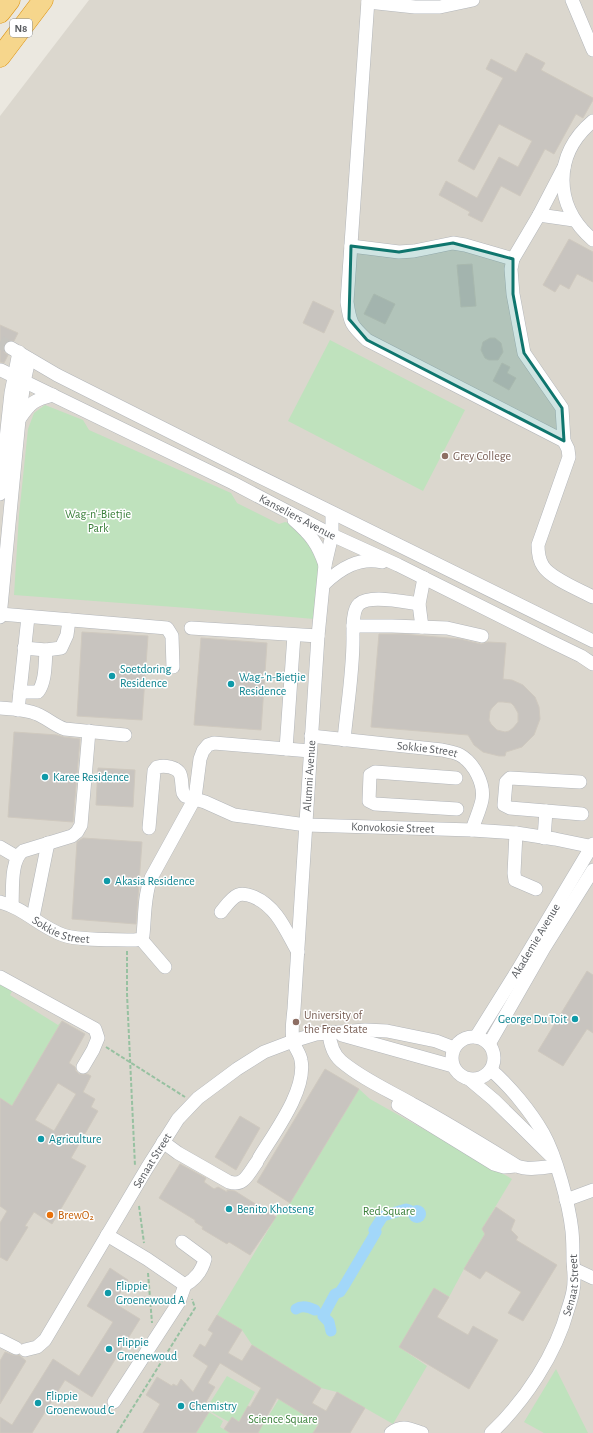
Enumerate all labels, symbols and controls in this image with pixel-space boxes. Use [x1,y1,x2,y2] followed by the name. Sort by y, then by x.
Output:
[10,19,32,37] road number: N8
[453,450,511,463] place label: Grey College
[440,451,450,461] marker: Grey College
[257,492,338,542] street label: Kanseliers Avenue
[65,508,131,534] park label: Wag-n'-Bietjie Park
[120,663,171,689] place label: Soetdoring Residence
[107,671,117,681] marker: Soetdoring Residence
[239,671,306,697] place label: Wag-'n-Bietjie Residence
[226,679,236,689] marker: Wag-'n-Bietjie Residence
[396,739,460,759] street label: Sokkie Street
[301,740,317,812] street label: Alumni Avenue
[53,771,129,783] place label: Karee Residence
[40,772,50,782] marker: Karee Residence
[351,820,435,835] street label: Konvokosie Street
[115,875,195,887] place label: Akasia Residence
[102,876,112,886] marker: Akasia Residence
[508,901,562,980] street label: Akademie Avenue
[30,914,90,945] street label: Sokkie Street
[304,1009,367,1035] place label: University of the Free State
[498,1013,567,1025] place label: George Du Toit
[570,1014,580,1024] marker: George Du Toit
[291,1017,301,1027] marker: University of the Free State
[131,1131,174,1190] street label: Senaat Street
[49,1133,102,1145] place label: Agriculture
[36,1134,46,1144] marker: Agriculture
[237,1203,314,1215] place label: Benito Khotseng
[224,1204,234,1214] marker: Benito Khotseng
[363,1205,415,1217] park label: Red Square
[58,1209,94,1221] place label: BrewO₂
[45,1210,55,1220] marker: BrewO₂
[560,1254,580,1317] street label: Senaat Street
[116,1280,185,1306] place label: Flippie Groenewoud A
[103,1288,113,1298] marker: Flippie Groenewoud A
[117,1336,177,1362] place label: Flippie Groenewoud
[104,1344,114,1354] marker: Flippie Groenewoud
[46,1390,114,1416] place label: Flippie Groenewoud C
[33,1398,43,1408] marker: Flippie Groenewoud C
[189,1400,237,1413] place label: Chemistry
[176,1401,186,1411] marker: Chemistry
[248,1413,318,1425] park label: Science Square

